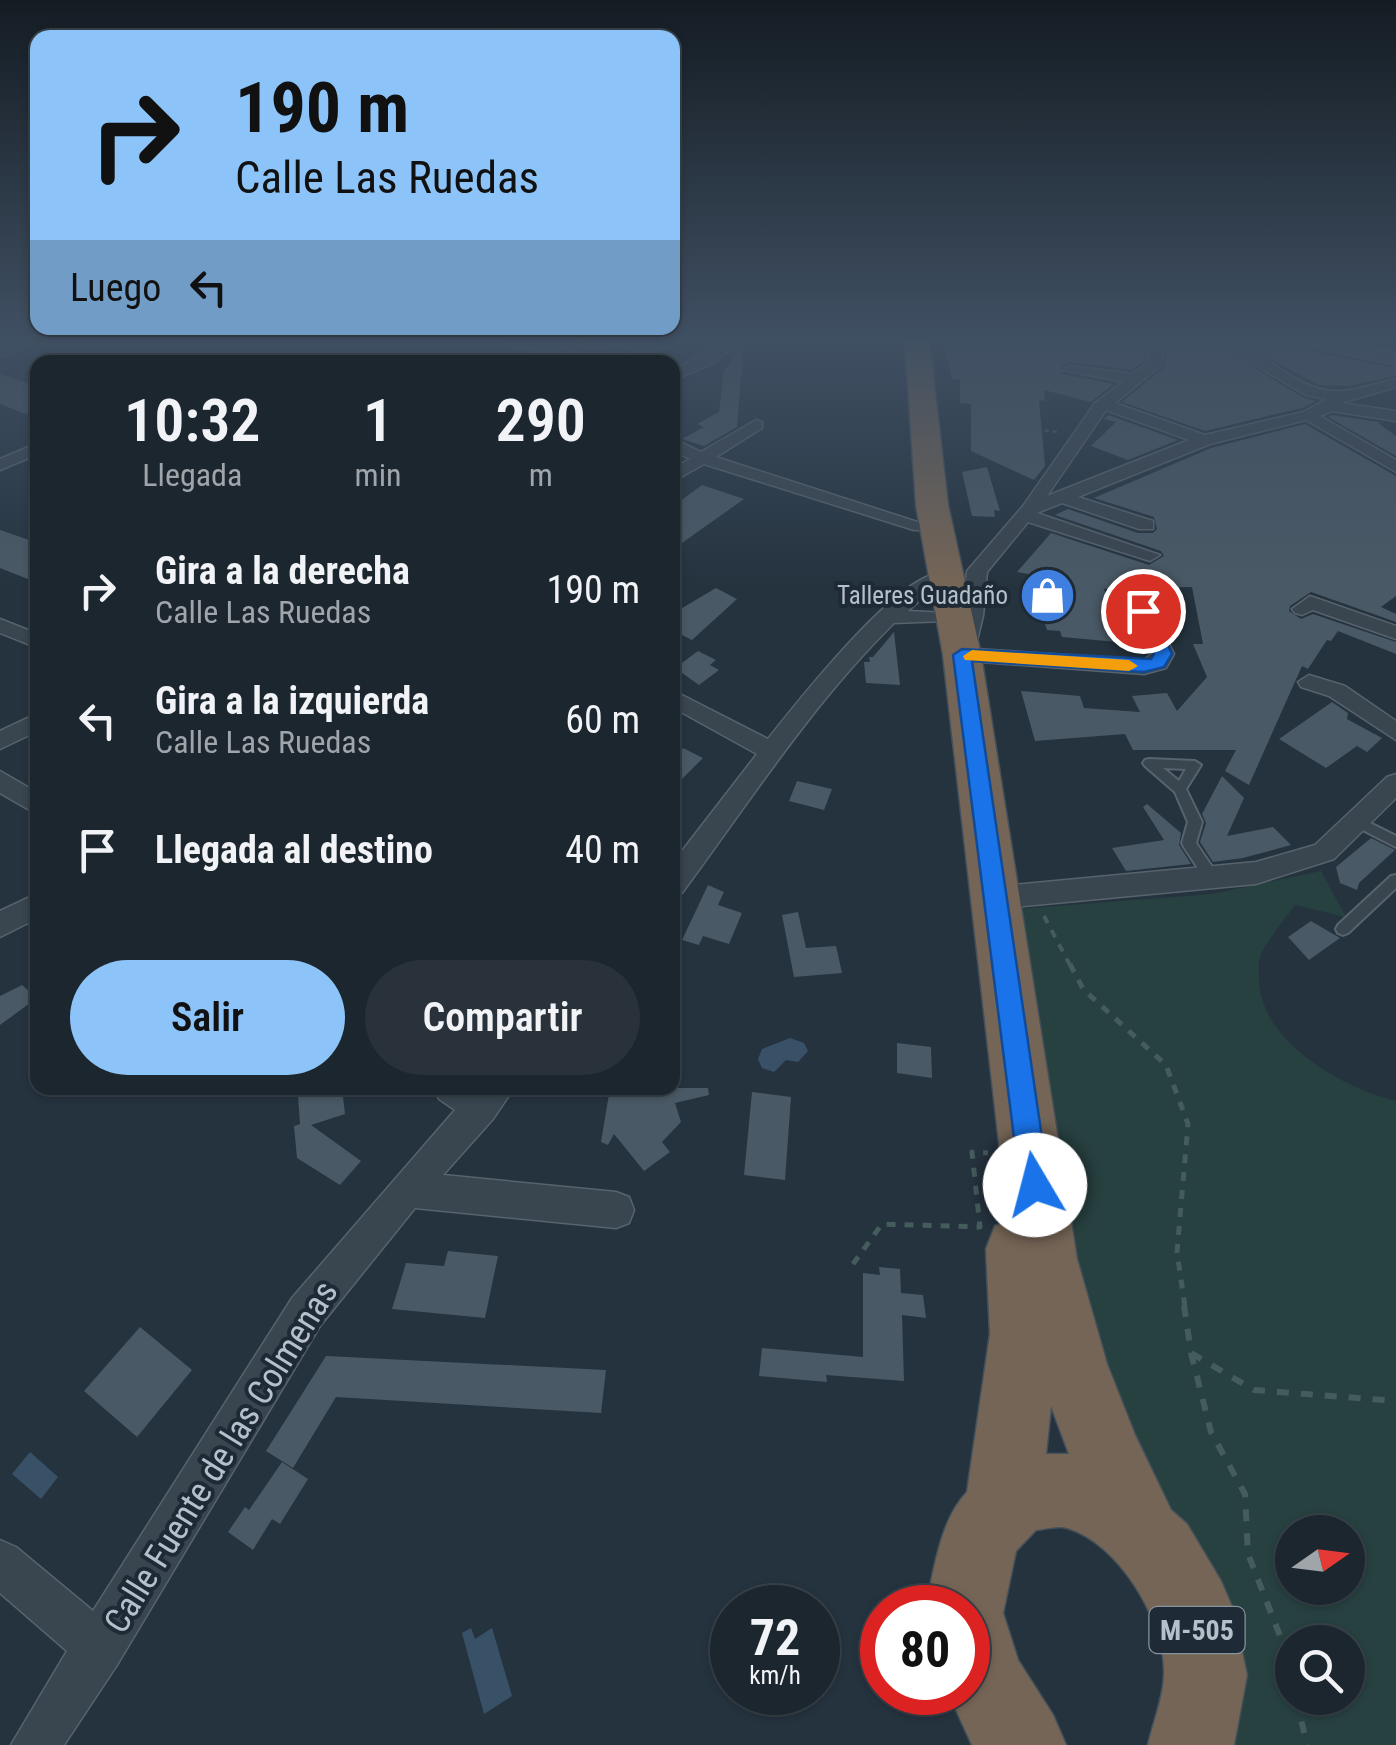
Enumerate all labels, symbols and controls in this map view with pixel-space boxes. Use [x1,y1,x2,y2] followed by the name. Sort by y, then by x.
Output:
[235,67,409,149] text: 190 m
[70,70,200,200] icon: right
[235,151,539,204] text: Calle Las Ruedas
[181,260,236,315] icon: left
[70,266,161,310] text: Luego
[124,385,261,456] text: 10:32
[363,385,393,456] text: 1
[495,385,586,456] text: 290
[142,456,242,494] text: Llegada
[355,456,401,494] text: min
[529,456,553,494] text: m
[155,549,410,593] text: Gira a la derecha
[70,563,125,618] icon: right
[1017,565,1077,625] shop icon: Talleres Guadaño
[546,568,640,612] text: 190 m
[1101,569,1186,654] pin
[837,581,1008,610] place label: Talleres Guadaño
[1116,584,1171,639] icon: arrive
[155,593,371,631] text: Calle Las Ruedas
[155,679,429,723] text: Gira a la izquierda
[70,693,125,748] icon: left
[565,698,640,742] text: 60 m
[155,723,371,761] text: Calle Las Ruedas
[70,823,125,878] icon: arrive
[155,828,433,872] text: Llegada al destino
[565,828,640,872] text: 40 m
[70,960,345,1075] button: Salir
[365,960,640,1075] button: Compartir
[983,1133,1087,1237] position arrow
[96,1274,346,1640] street label: Calle Fuente de las Colmenas
[1275,1515,1365,1605] north arrow
[1275,1515,1365,1715] map controls
[860,1585,990,1715] speed limit sign: 80
[1150,1607,1244,1653] road number: M-505
[750,1609,800,1667] text: 72
[1275,1625,1365,1715] button: search
[749,1661,801,1690] text: km/h

